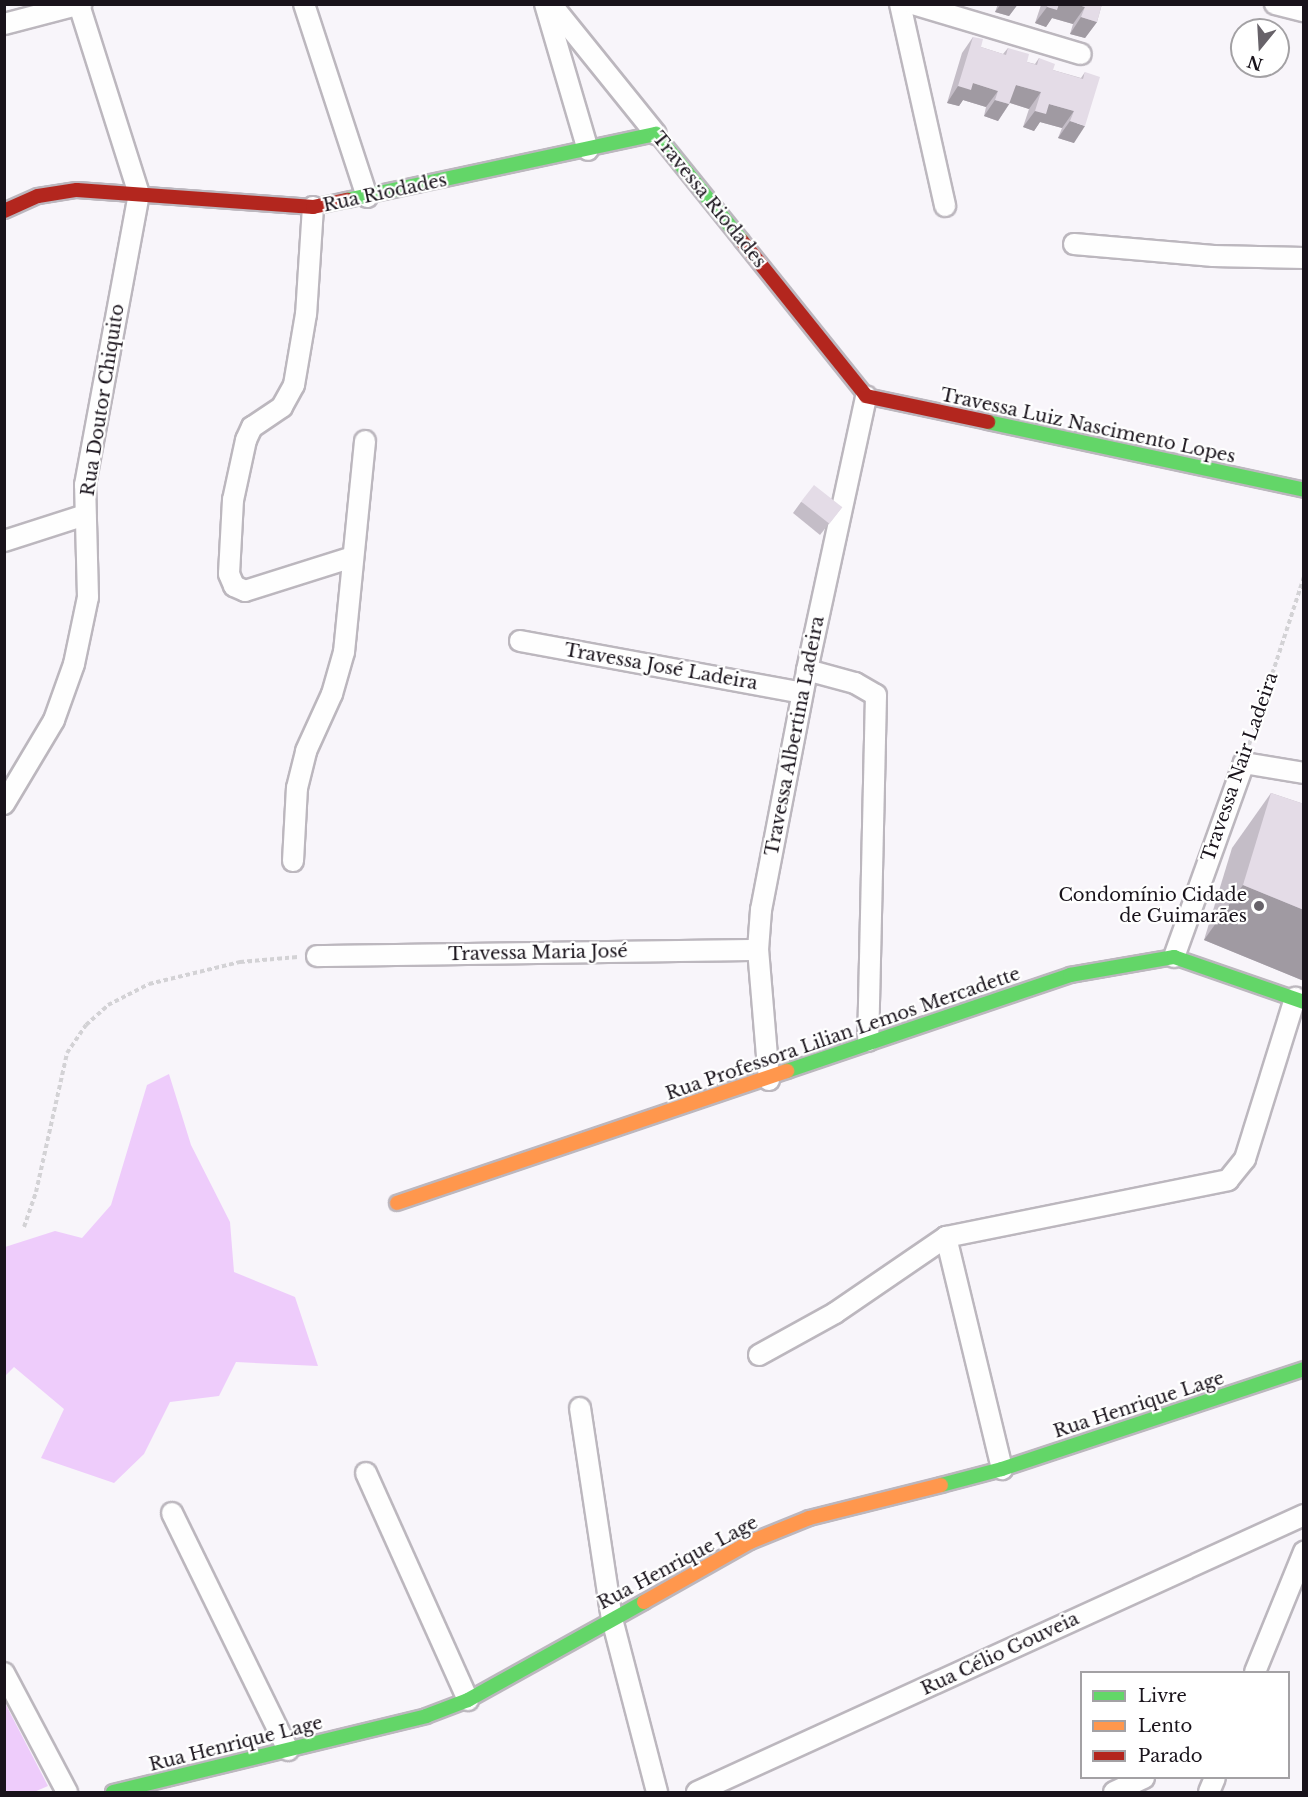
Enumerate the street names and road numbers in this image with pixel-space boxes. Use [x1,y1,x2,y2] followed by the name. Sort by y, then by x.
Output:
[648,128,770,272] street label: Travessa Riodades
[321,169,449,217] street label: Rua Riodades
[77,302,129,498] street label: Rua Doutor Chiquito
[939,384,1237,468] street label: Travessa Luiz Nascimento Lopes
[761,614,829,858] street label: Travessa Albertina Ladeira
[563,639,759,695] street label: Travessa José Ladeira
[1197,669,1283,865] street label: Travessa Nair Ladeira
[448,941,628,965] street label: Travessa Maria José
[663,963,1023,1105] street label: Rua Professora Lilian Lemos Mercadette
[1051,1367,1227,1443] street label: Rua Henrique Lage
[594,1512,762,1614] street label: Rua Henrique Lage
[918,1608,1082,1700] street label: Rua Célio Gouveia
[147,1712,325,1776] street label: Rua Henrique Lage

